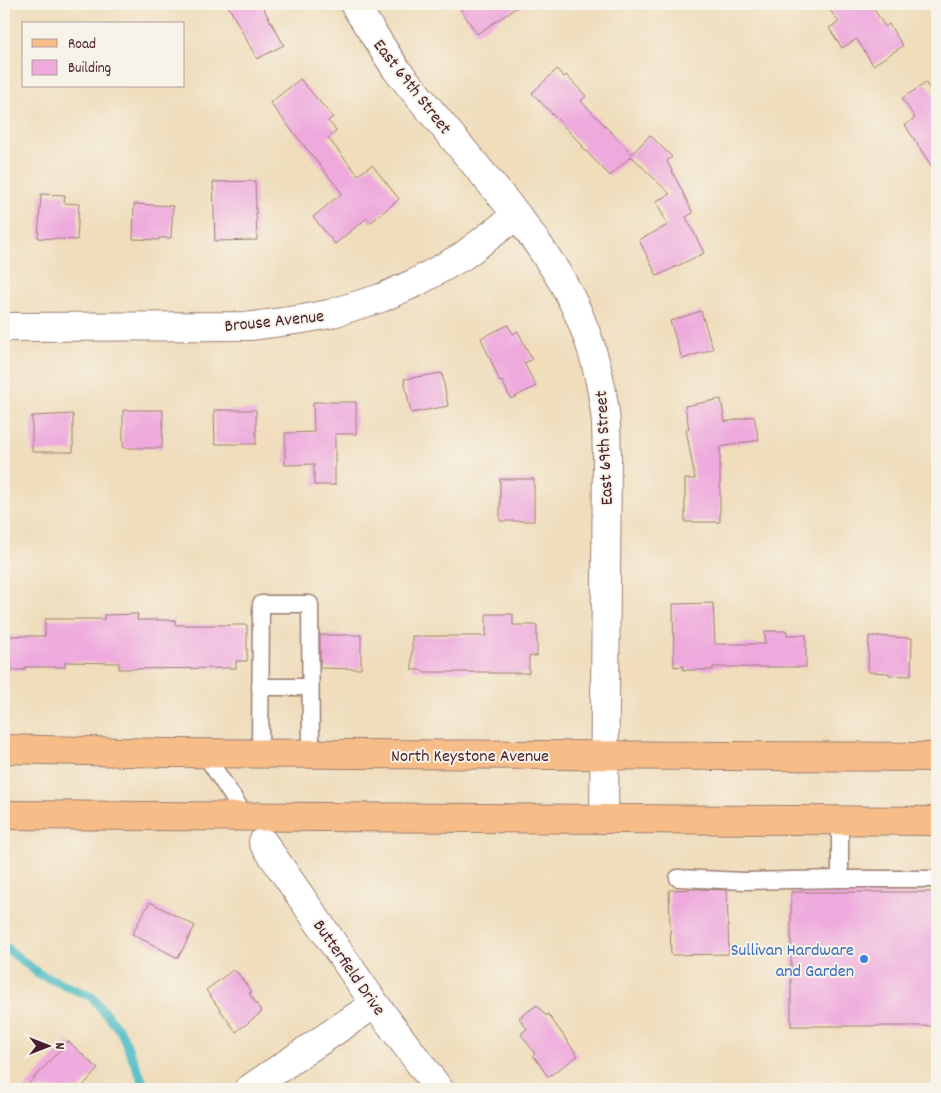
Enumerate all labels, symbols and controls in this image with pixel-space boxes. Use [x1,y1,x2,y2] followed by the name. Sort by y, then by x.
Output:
[22,22,185,88] legend
[68,34,96,56] text: Road
[366,35,456,141] street label: East 69th Street
[68,58,111,80] text: Building
[223,305,325,340] street label: Brouse Avenue
[590,390,621,506] street label: East 69th Street
[391,745,549,770] street label: North Keystone Avenue
[306,915,390,1022] street label: Butterfield Drive
[731,939,854,985] place label: Sullivan Hardware and Garden
[858,953,870,965] marker: Sullivan Hardware and Garden
[22,1020,72,1070] north arrow
[49,1043,69,1050] text: N

